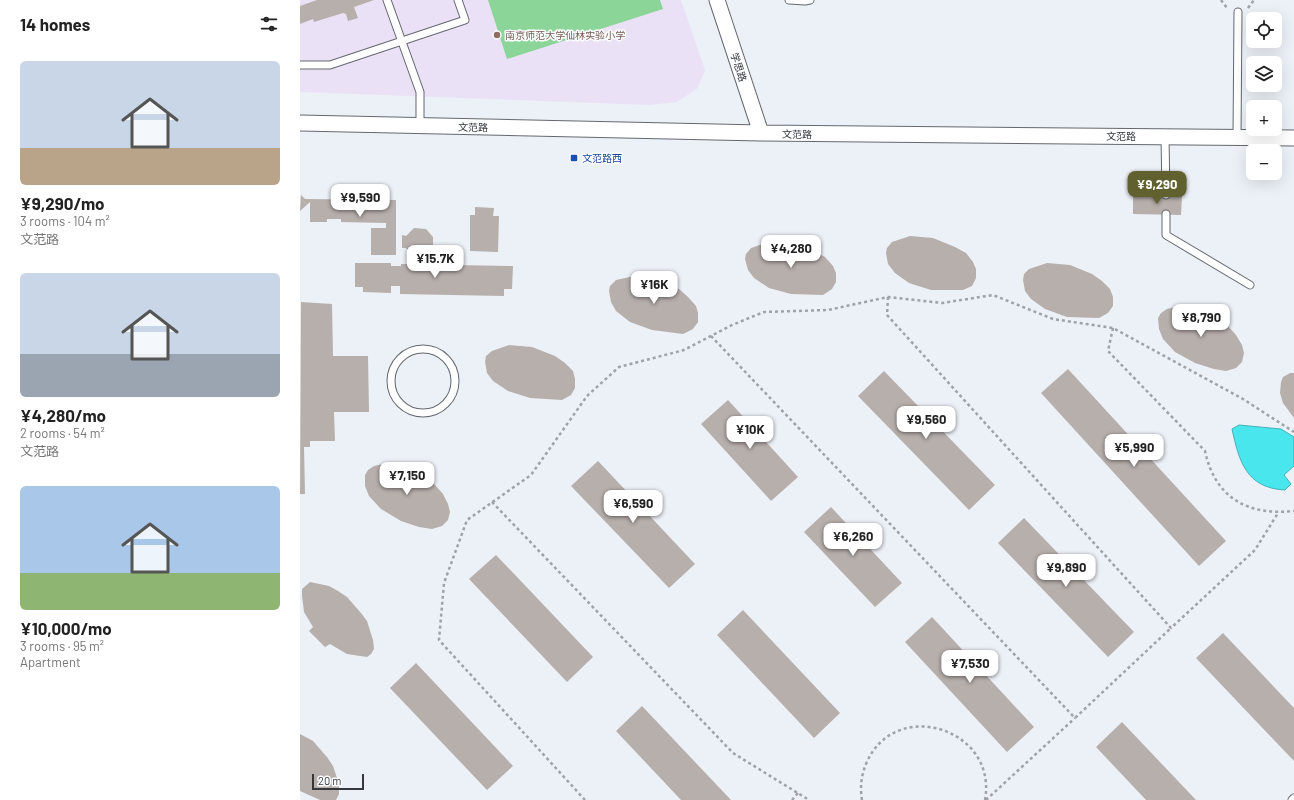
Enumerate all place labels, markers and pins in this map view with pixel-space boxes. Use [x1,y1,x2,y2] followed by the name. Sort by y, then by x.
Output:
[505,29,625,41] place label: 南京师范大学仙林实验小学
[492,30,502,40] marker: 南京师范大学仙林实验小学
[582,152,622,164] place label: 文范路西
[569,153,579,163] marker: 文范路西
[1124,171,1190,205] pin: ¥9,290
[327,184,393,218] pin: ¥9,590
[758,235,824,269] pin: ¥4,280
[402,245,468,279] pin: ¥15.7K
[630,271,678,305] pin: ¥16K
[1168,304,1234,338] pin: ¥8,790
[893,406,959,440] pin: ¥9,560
[726,416,774,450] pin: ¥10K
[1101,434,1167,468] pin: ¥5,990
[374,462,440,496] pin: ¥7,150
[600,490,666,524] pin: ¥6,590
[820,523,886,557] pin: ¥6,260
[1033,554,1099,588] pin: ¥9,890
[937,650,1003,684] pin: ¥7,530

